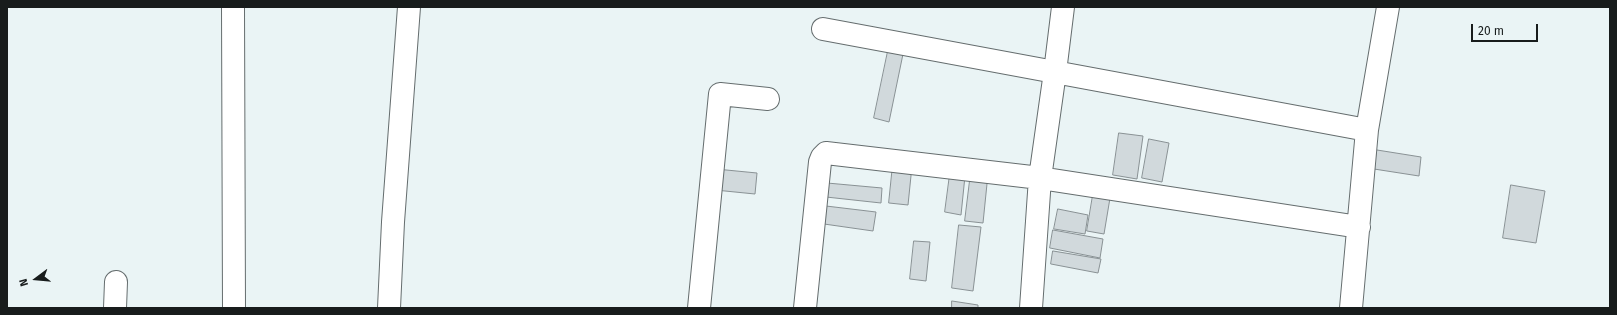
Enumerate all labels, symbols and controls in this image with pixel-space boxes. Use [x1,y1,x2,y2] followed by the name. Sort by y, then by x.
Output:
[1473,16,1540,42] scale bar
[1478,24,1504,38] text: 20 m
[16,259,56,299] north arrow
[17,277,31,288] text: N

